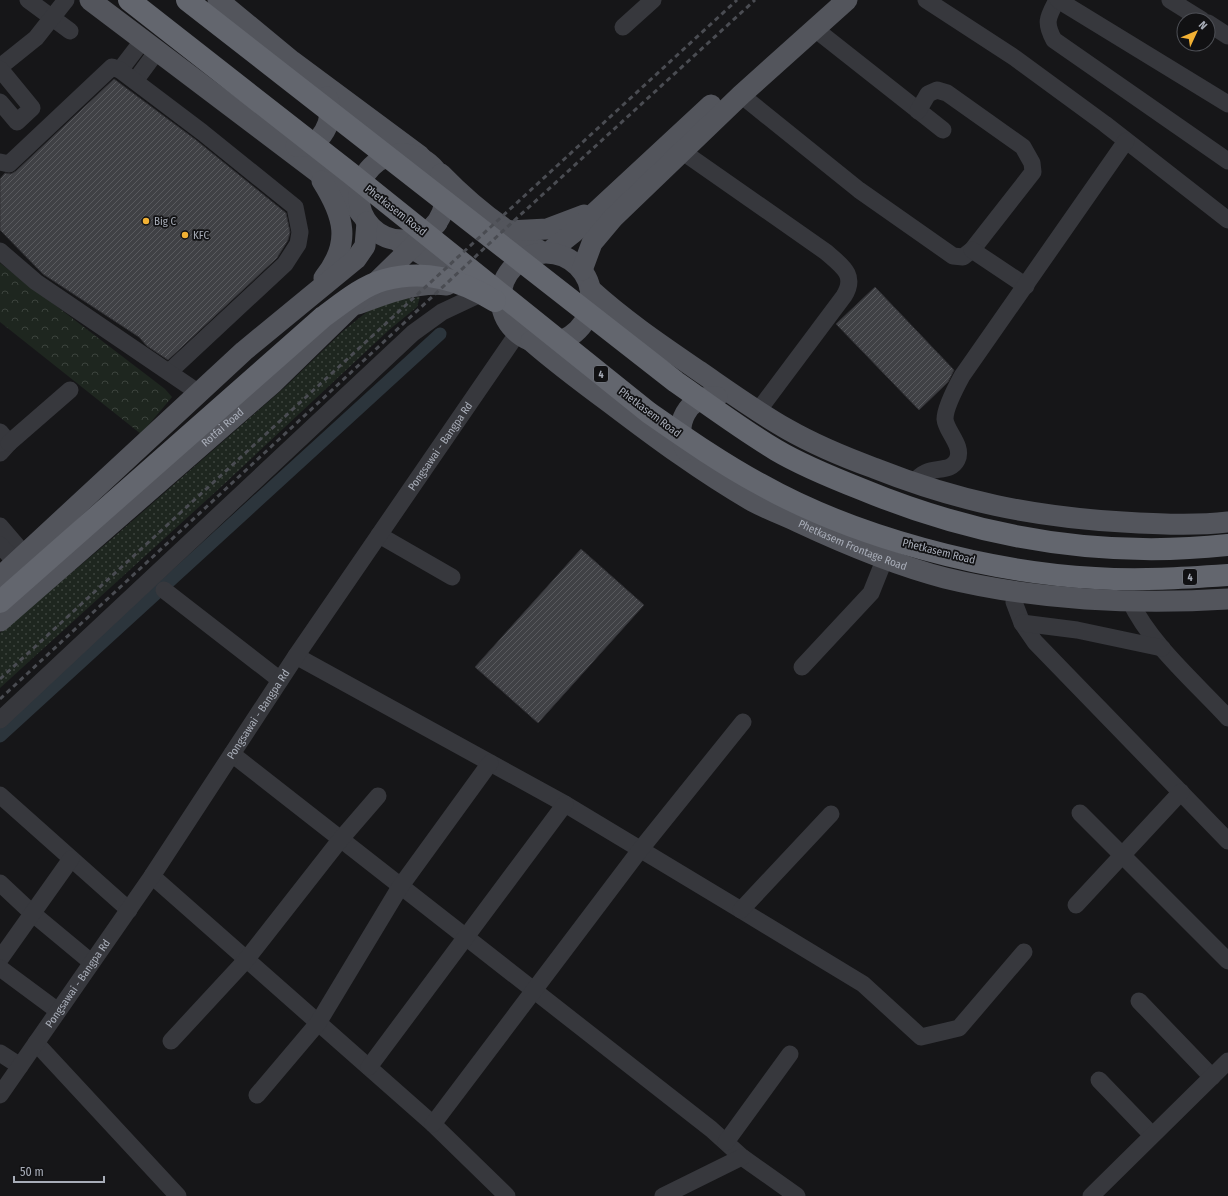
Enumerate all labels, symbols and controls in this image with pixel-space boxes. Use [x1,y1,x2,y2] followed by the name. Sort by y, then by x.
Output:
[1176,12,1216,52] north arrow
[1196,19,1210,32] text: N
[362,182,429,238] street label: Phetkasem Road
[154,215,177,228] place label: Big C
[141,216,151,226] marker: Big C
[193,229,209,242] place label: KFC
[180,230,190,240] marker: KFC
[594,366,608,382] road number: 4
[616,385,683,440] street label: Phetkasem Road
[405,400,475,493] street label: Pongsawai - Bangpa Rd
[199,406,247,450] street label: Rotfai Road
[796,517,909,573] street label: Phetkasem Frontage Road
[901,536,977,567] street label: Phetkasem Road
[1183,569,1197,585] road number: 4
[224,667,292,762] street label: Pongsawai - Bangpa Rd
[43,937,113,1030] street label: Pongsawai - Bangpa Rd
[14,1158,104,1184] scale bar
[20,1165,44,1179] text: 50 m

